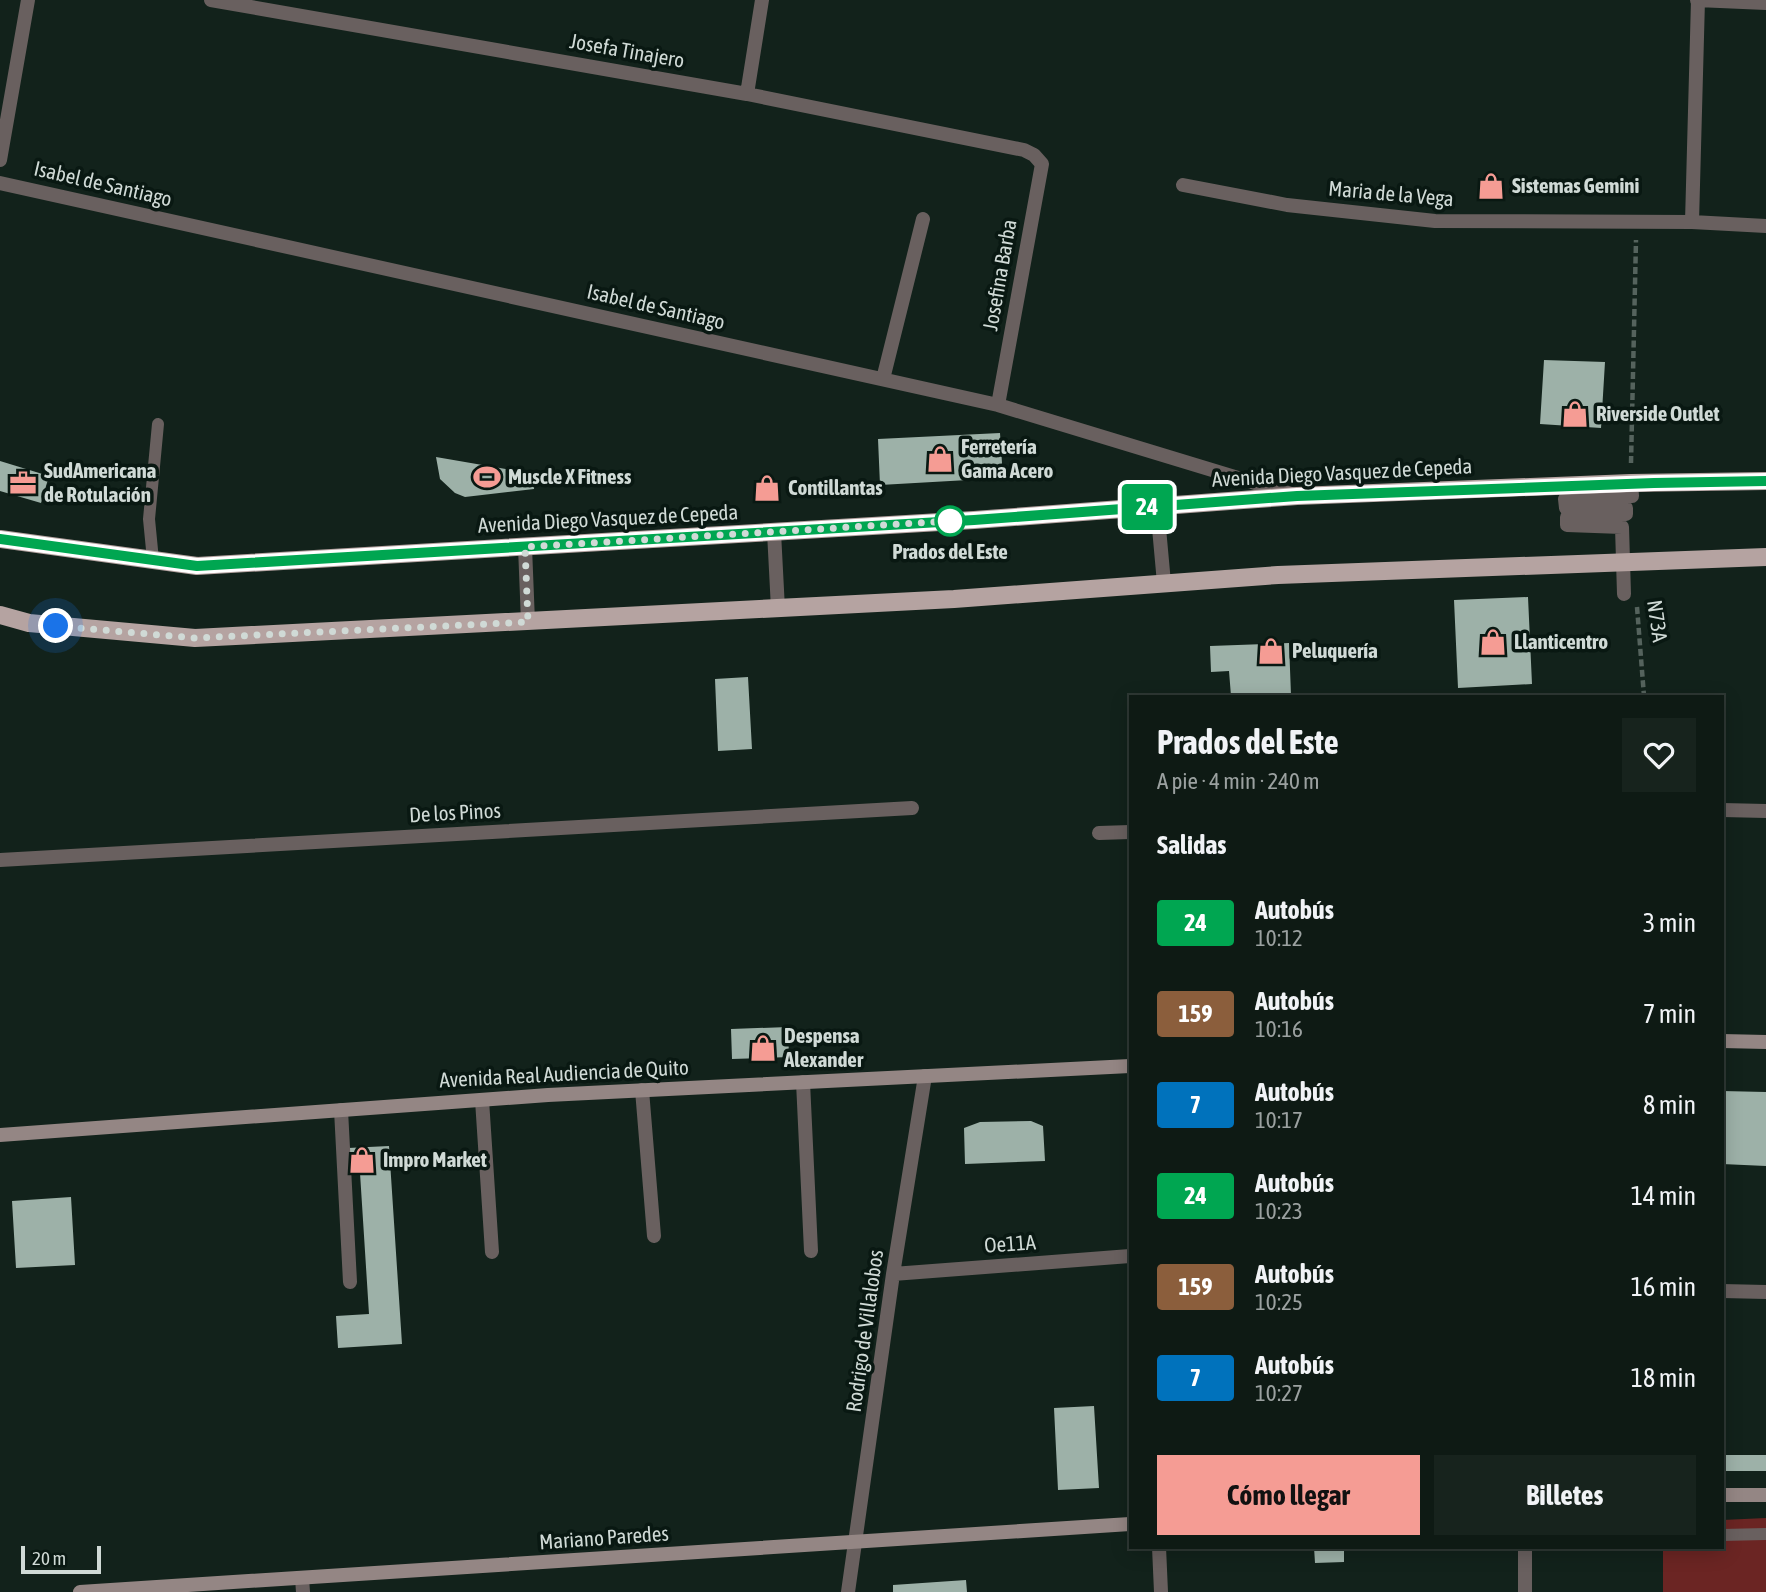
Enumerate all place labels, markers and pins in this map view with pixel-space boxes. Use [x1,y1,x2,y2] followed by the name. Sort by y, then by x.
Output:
[1476,171,1506,201] shop icon: Sistemas Gemini
[1512,173,1639,197] place label: Sistemas Gemini
[1560,399,1590,429] shop icon: Riverside Outlet
[1596,401,1720,425] place label: Riverside Outlet
[961,434,1053,482] place label: Ferretería Gama Acero
[925,444,955,474] shop icon: Ferretería Gama Acero
[44,458,157,506] place label: SudAmericana de Rotulación
[472,462,502,492] sports icon: Muscle X Fitness
[508,464,632,488] place label: Muscle X Fitness
[8,468,38,498] office icon: SudAmericana de Rotulación
[752,473,782,503] shop icon: Contillantas
[788,475,883,499] place label: Contillantas
[935,506,965,536] marker: Prados del Este
[892,539,1008,563] place label: Prados del Este
[1478,627,1508,657] shop icon: Llanticentro
[1514,629,1608,653] place label: Llanticentro
[1256,636,1286,666] shop icon: Peluquería
[1292,638,1378,662] place label: Peluquería
[783,1023,864,1071] place label: Despensa Alexander
[748,1033,778,1063] shop icon: Despensa Alexander
[347,1145,377,1175] shop icon: Impro Market
[383,1147,487,1171] place label: Impro Market

